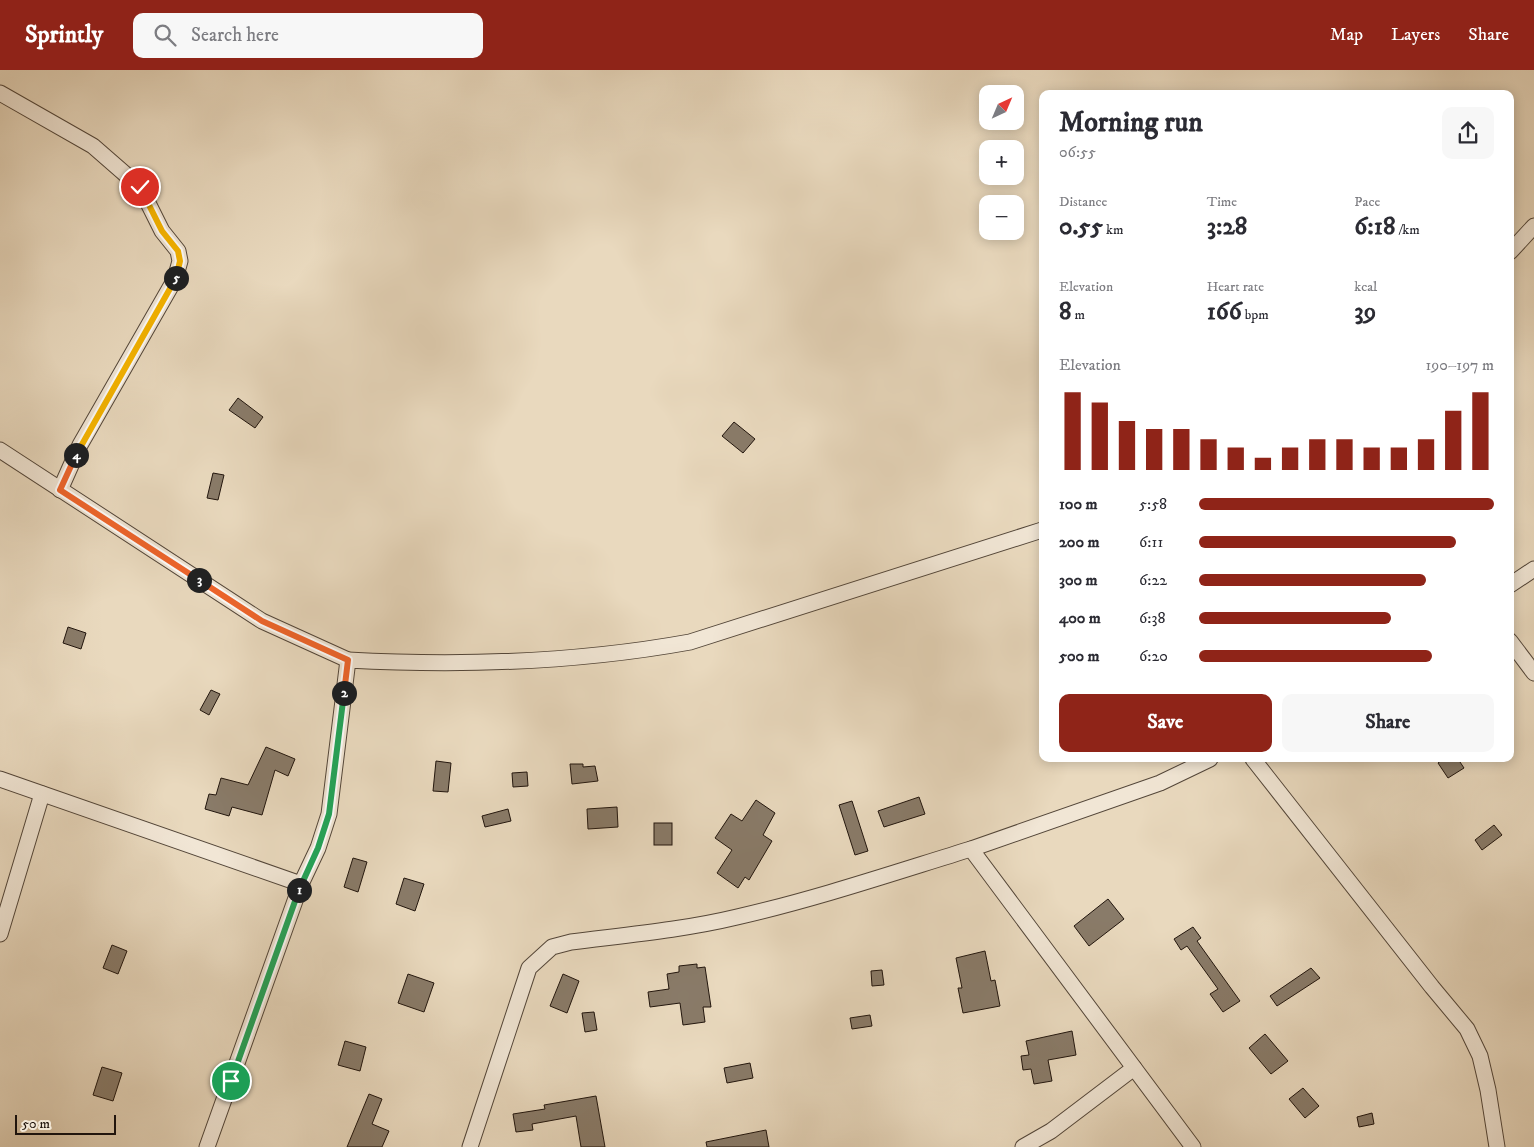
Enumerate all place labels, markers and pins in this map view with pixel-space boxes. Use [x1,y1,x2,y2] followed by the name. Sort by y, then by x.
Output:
[119,166,161,208] pin
[164,266,188,290] pin: 5
[64,442,88,468] pin: 4
[186,568,212,592] pin: 3
[332,680,356,706] pin: 2
[286,878,312,902] pin: 1
[210,1060,252,1102] pin

